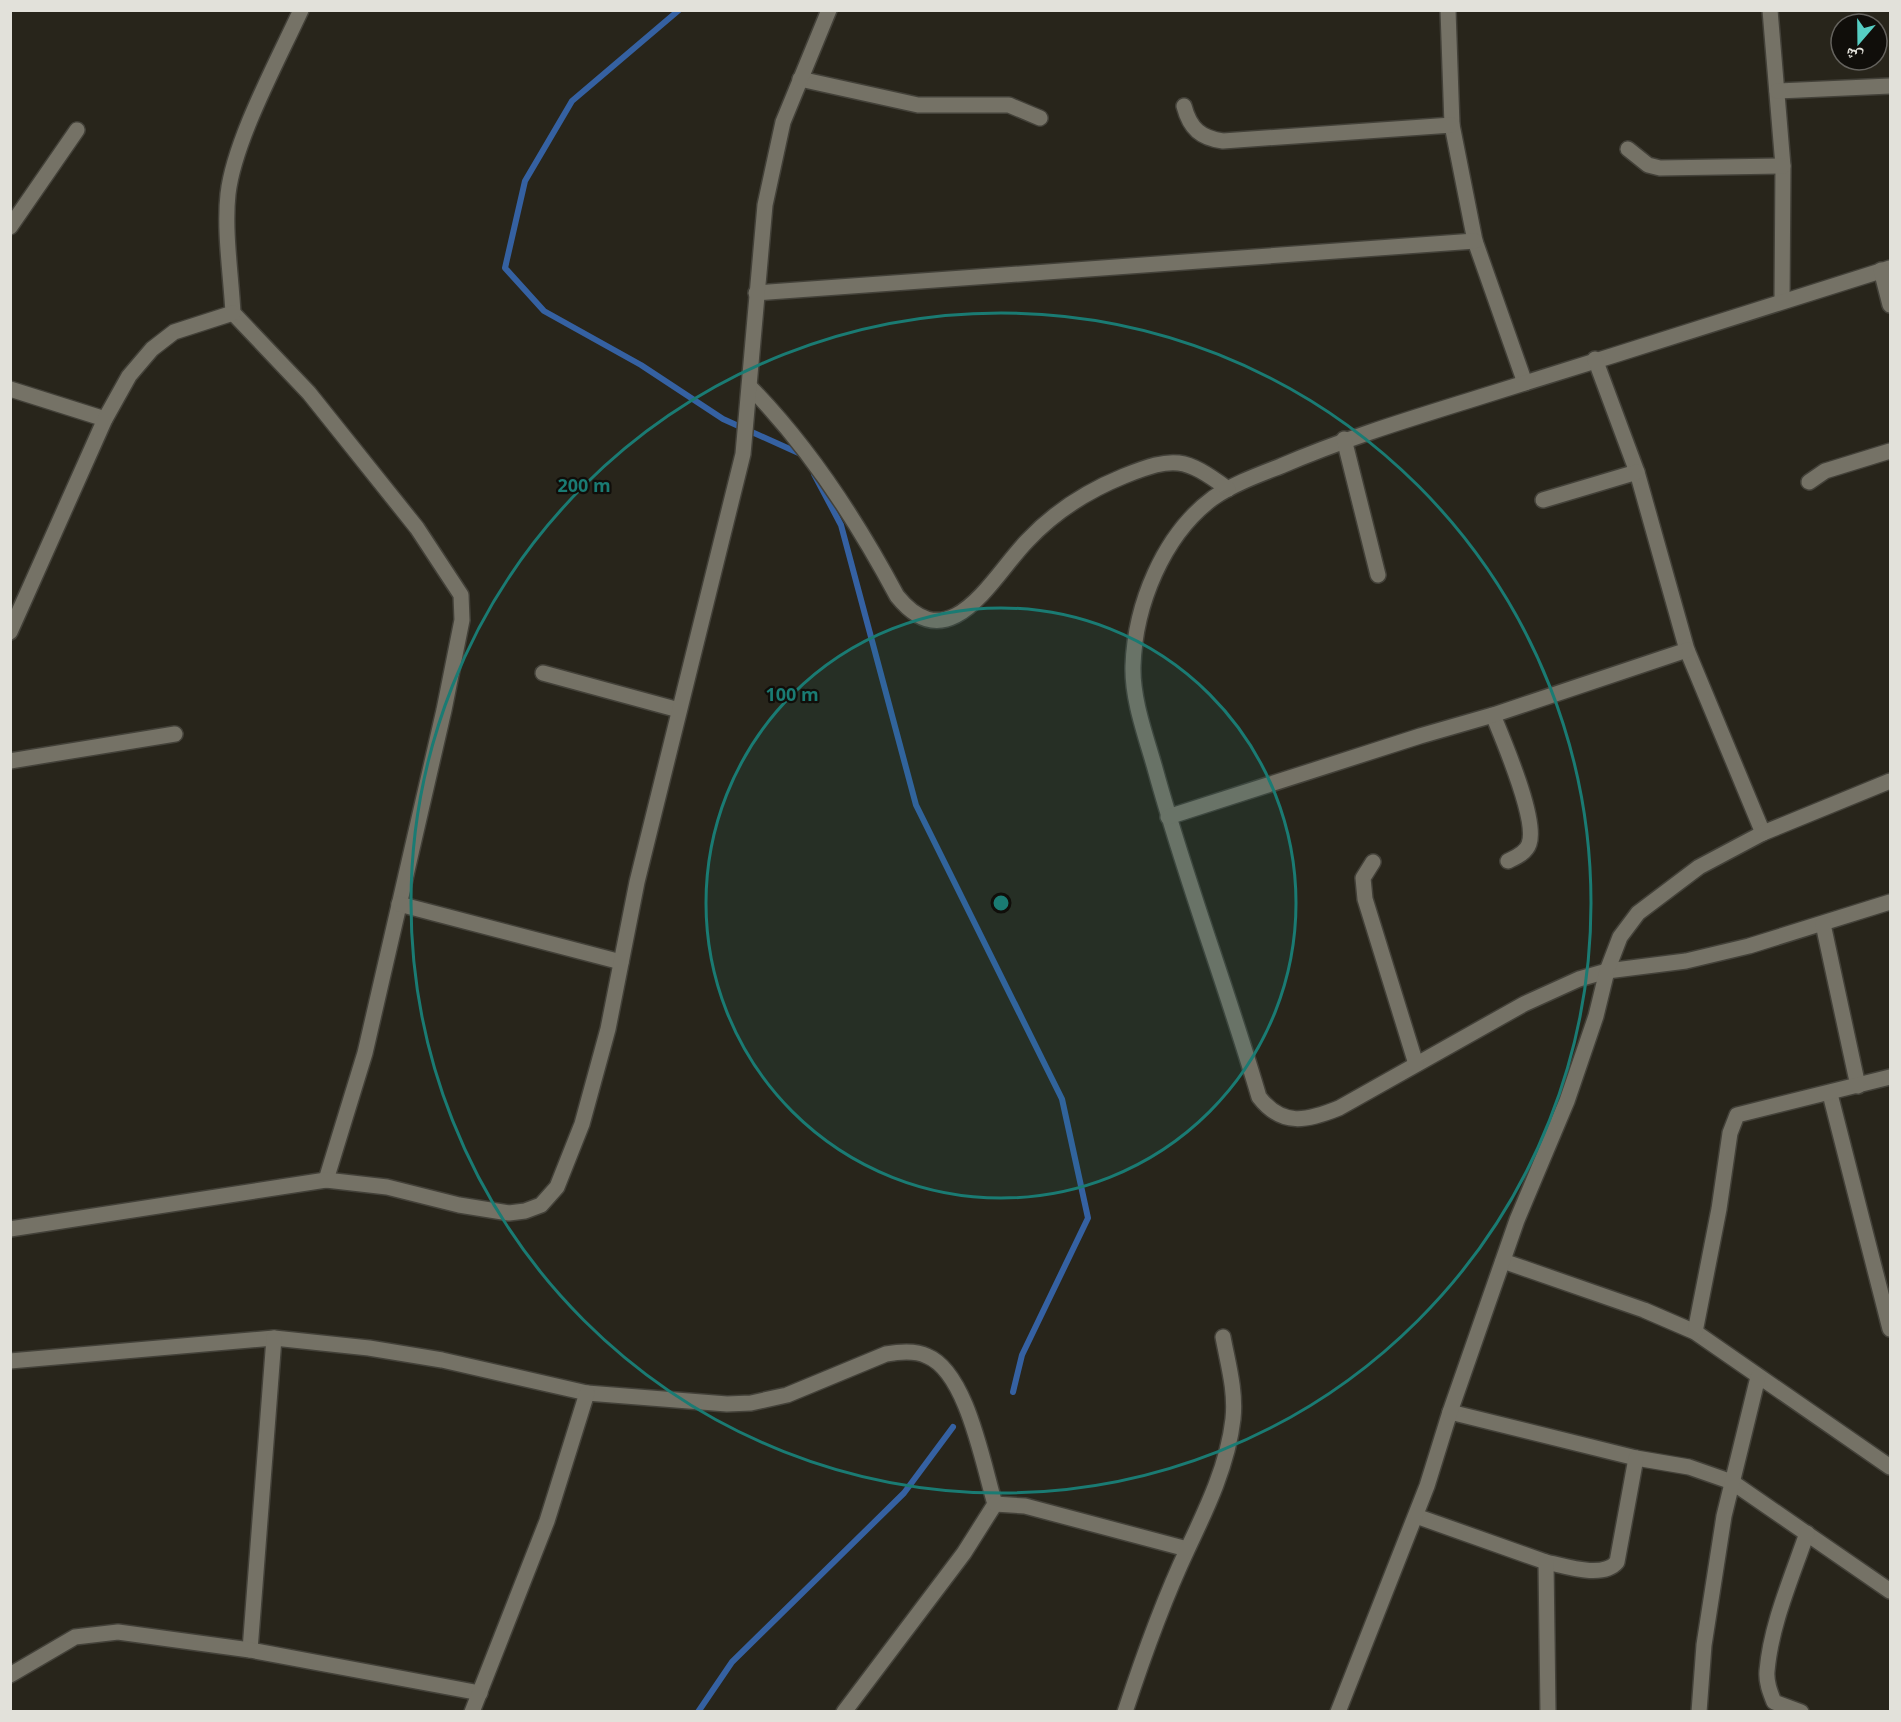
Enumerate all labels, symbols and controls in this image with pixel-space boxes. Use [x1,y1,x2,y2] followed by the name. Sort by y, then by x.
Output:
[1829,12,1889,72] north arrow
[1842,43,1866,69] text: ش
[557,473,611,497] text: 200 m
[765,682,819,706] text: 100 m
[991,893,1011,913] centre of rings

